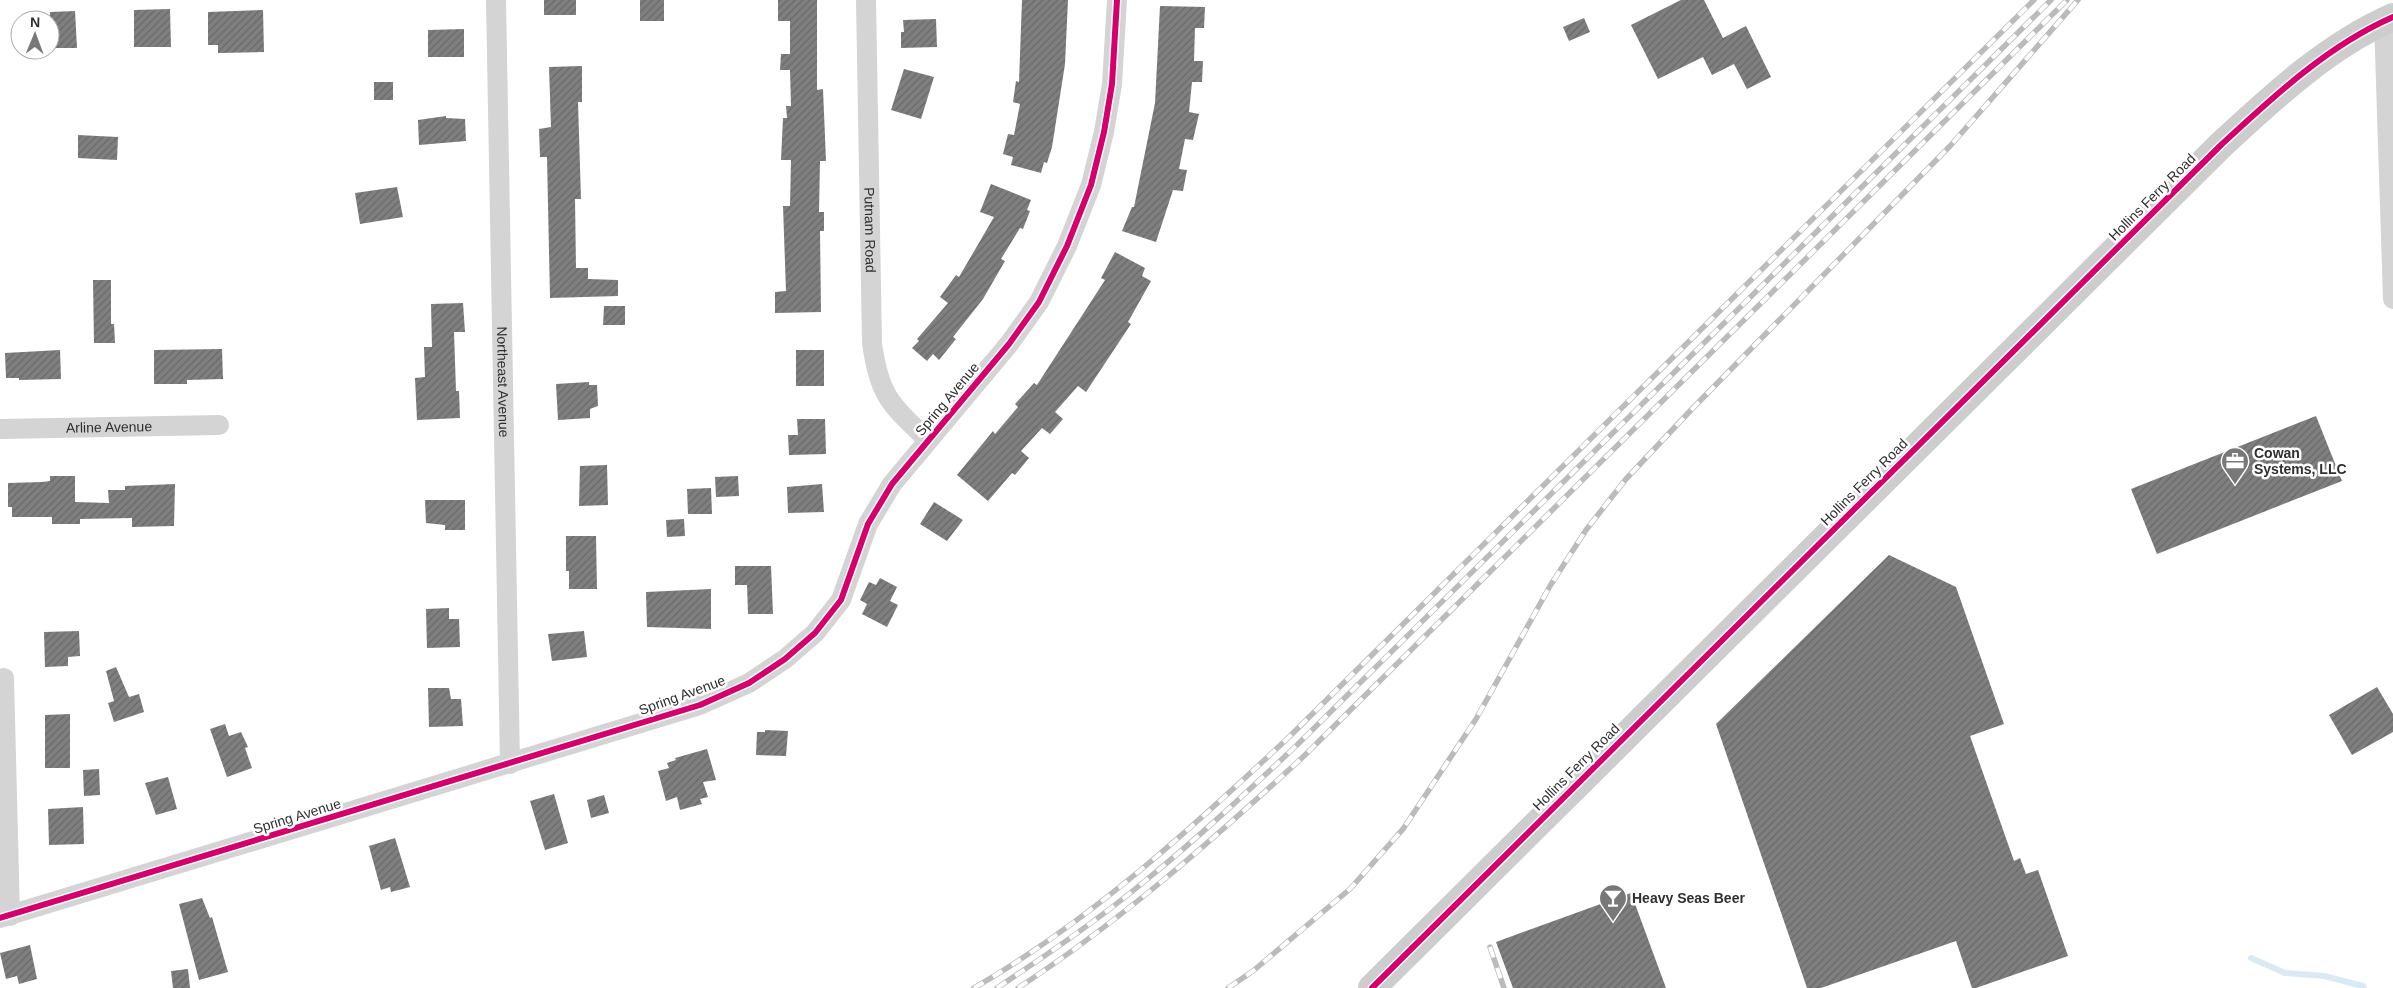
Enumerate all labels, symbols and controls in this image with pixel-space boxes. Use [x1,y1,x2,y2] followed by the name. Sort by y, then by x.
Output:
[10,10,60,60] north arrow
[30,14,40,30] text: N
[2105,150,2199,244] street label: Hollins Ferry Road
[861,187,879,273] street label: Putnam Road
[494,326,512,438] street label: Northeast Avenue
[912,359,982,439] street label: Spring Avenue
[66,418,152,436] street label: Arline Avenue
[1817,435,1911,529] street label: Hollins Ferry Road
[2254,445,2347,477] place label: Cowan Systems, LLC
[2220,446,2250,485] office icon: Cowan Systems, LLC
[637,672,728,718] street label: Spring Avenue
[1529,720,1623,814] street label: Hollins Ferry Road
[251,795,343,837] street label: Spring Avenue
[1598,883,1628,922] bar icon: Heavy Seas Beer
[1632,890,1745,906] place label: Heavy Seas Beer

